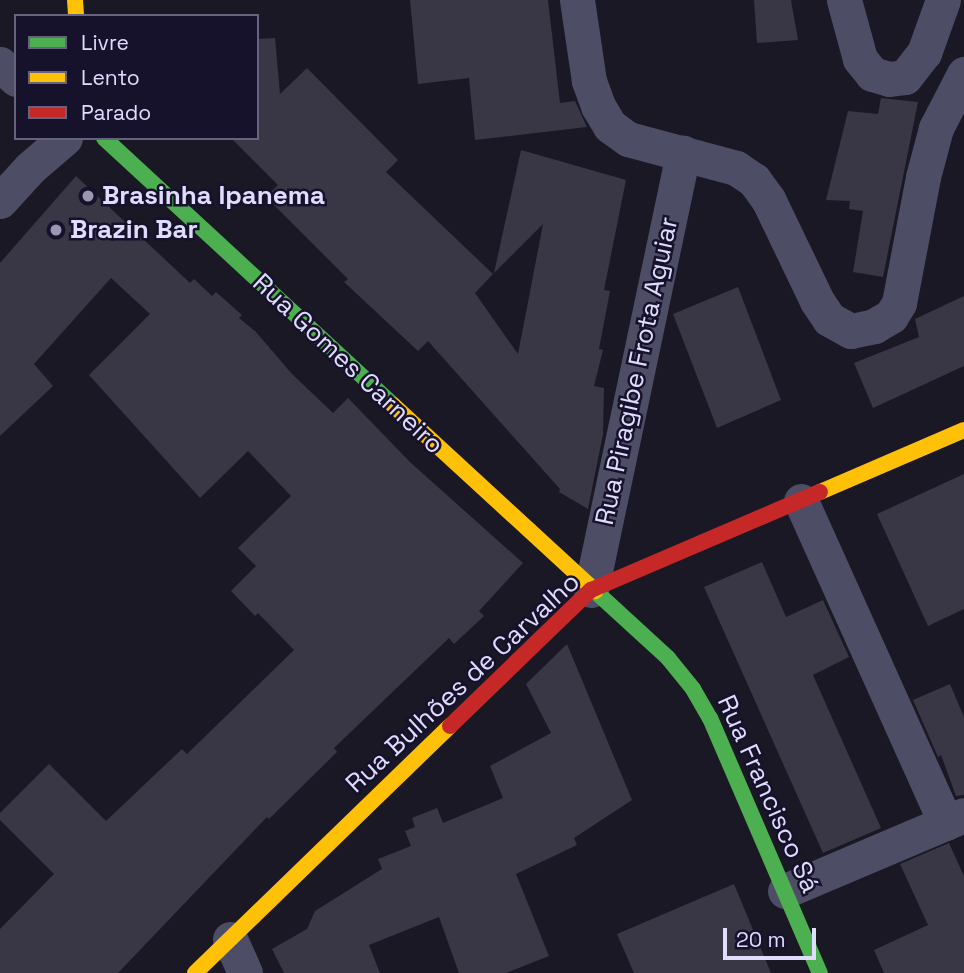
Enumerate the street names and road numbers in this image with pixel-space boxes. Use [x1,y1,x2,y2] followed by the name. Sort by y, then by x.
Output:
[589,214,685,528] street label: Rua Piragibe Frota Aguiar
[246,267,450,461] street label: Rua Gomes Carneiro
[340,566,586,800] street label: Rua Bulhões de Carvalho
[710,690,826,898] street label: Rua Francisco Sá

